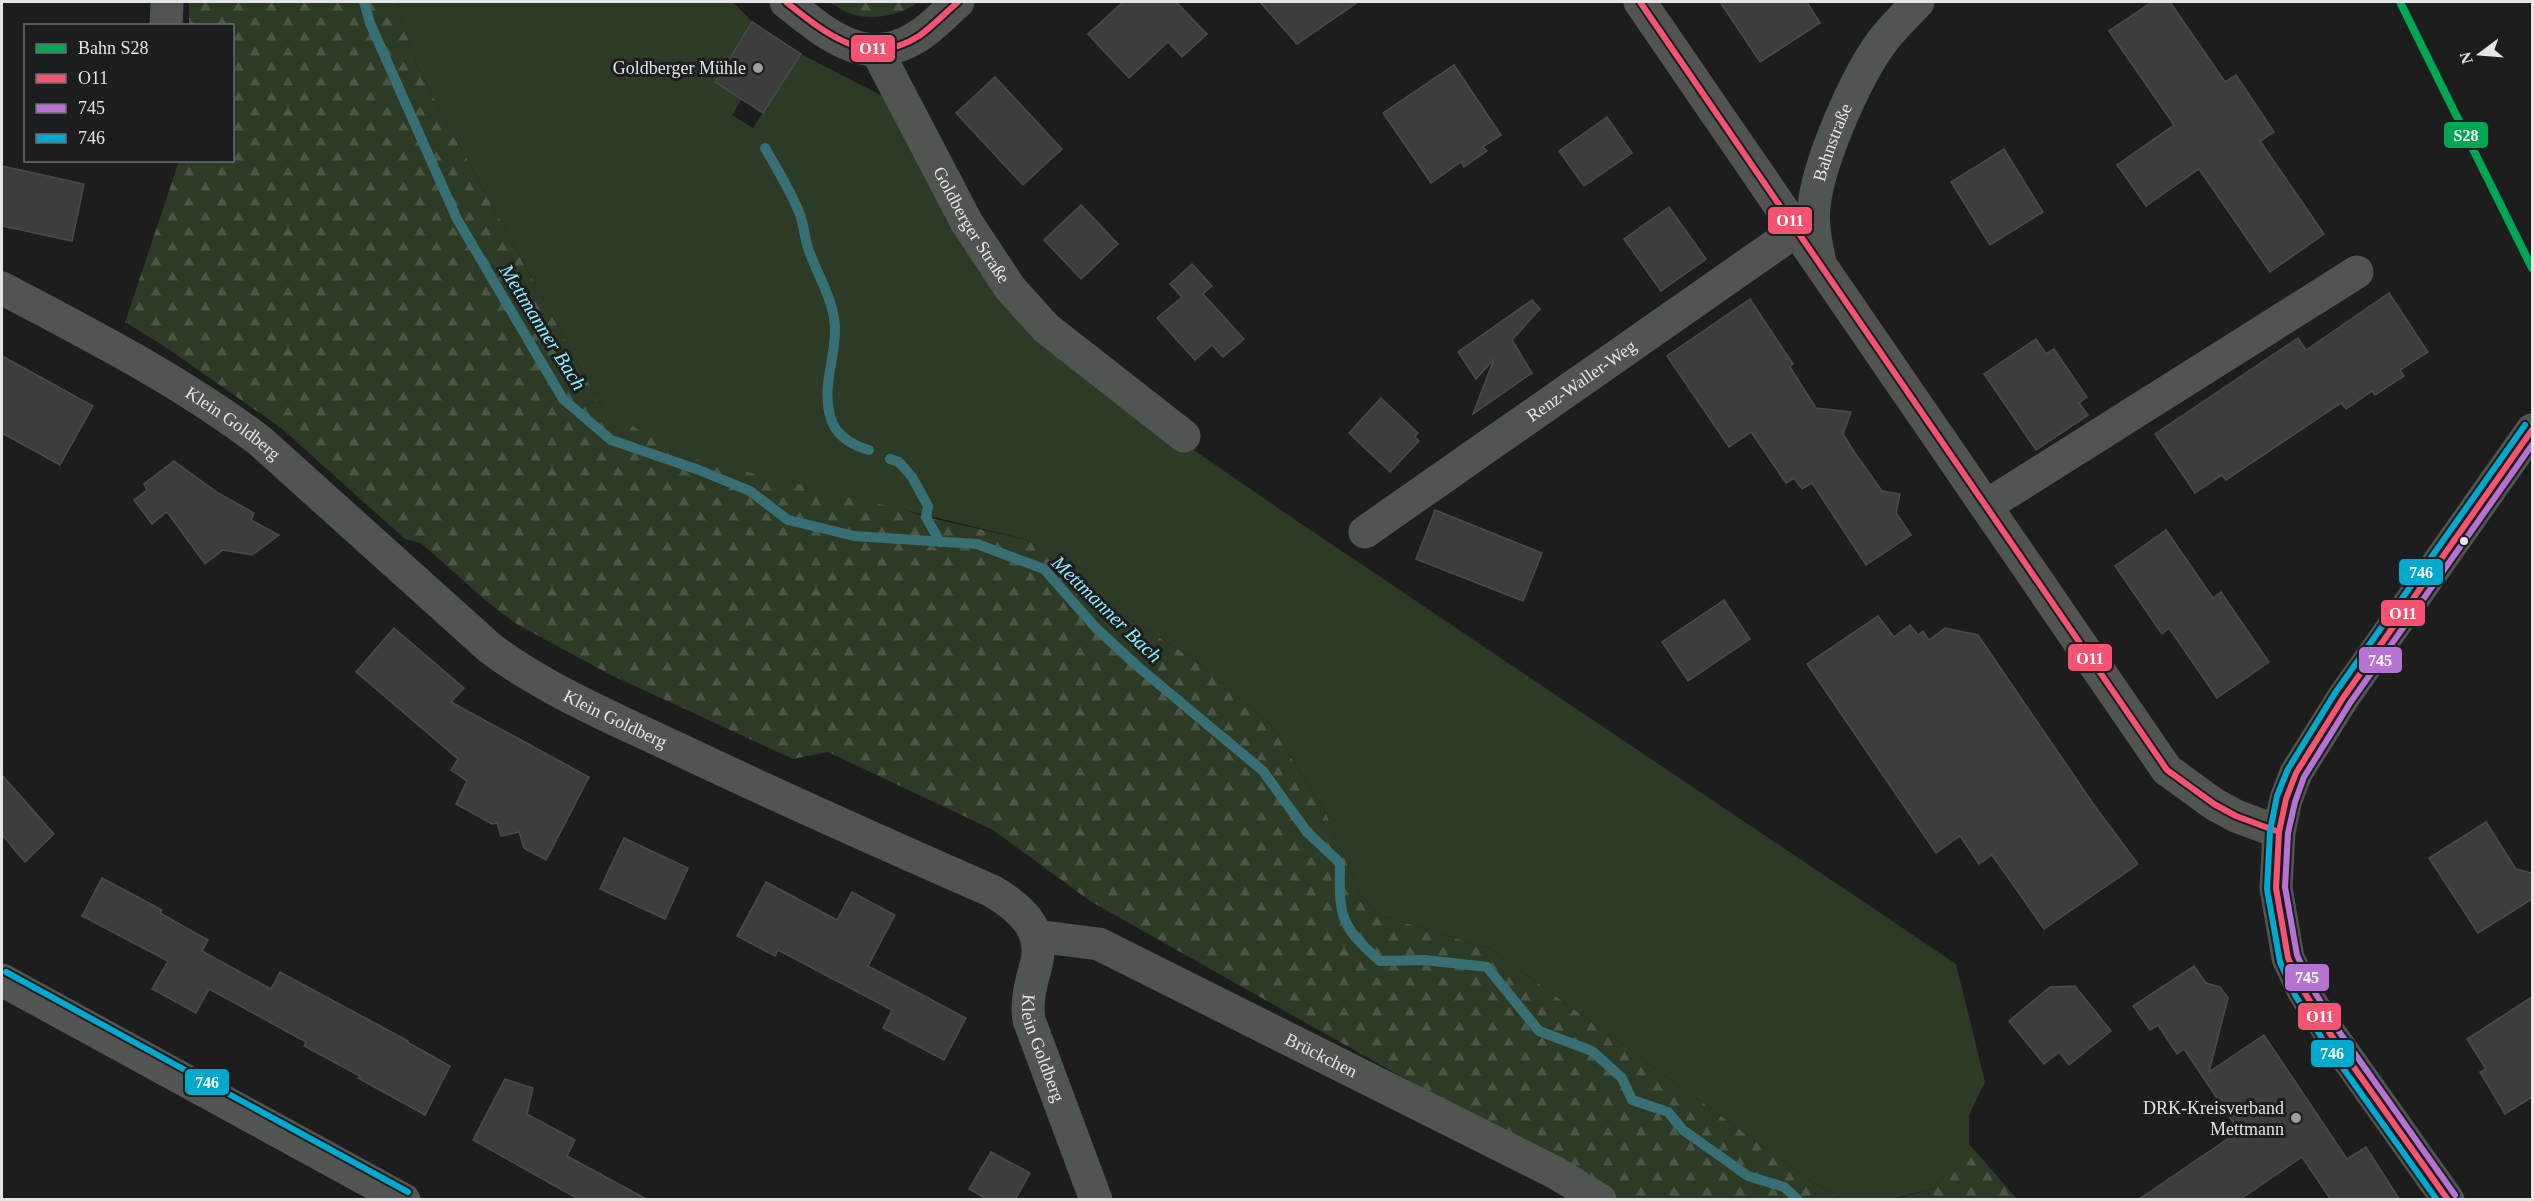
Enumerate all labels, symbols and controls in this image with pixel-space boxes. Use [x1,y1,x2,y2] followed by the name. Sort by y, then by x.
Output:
[24,24,234,162] legend
[2450,24,2510,84] north arrow
[850,34,896,63] line badge: O11
[78,38,149,58] text: Bahn S28
[859,40,887,57] text: O11
[2456,50,2476,66] text: N
[613,58,746,78] place label: Goldberger Mühle
[751,61,765,75] marker: Goldberger Mühle
[78,68,108,88] text: O11
[78,98,105,118] text: 745
[1809,100,1856,183] street label: Bahnstraße
[2443,121,2489,149] line badge: S28
[2454,127,2478,144] text: S28
[78,128,105,148] text: 746
[929,163,1014,287] street label: Goldberger Straße
[1767,206,1813,235] line badge: O11
[1776,212,1804,229] text: O11
[495,259,590,394] water label: Mettmanner Bach
[1523,336,1640,426] street label: Renz-Waller-Weg
[182,382,284,464] street label: Klein Goldberg
[2458,535,2470,547] unlabelled marker
[1047,550,1166,667] water label: Mettmanner Bach
[2398,558,2444,586] line badge: 746
[2409,564,2433,581] text: 746
[2380,599,2426,627] line badge: O11
[2389,605,2417,622] text: O11
[2067,643,2113,672] line badge: O11
[2358,646,2403,674] line badge: 745
[2076,650,2104,667] text: O11
[2368,652,2392,669] text: 745
[560,686,670,752] street label: Klein Goldberg
[2284,963,2330,992] line badge: 745
[2295,969,2319,986] text: 745
[1018,993,1069,1105] street label: Klein Goldberg
[2297,1002,2342,1031] line badge: O11
[2306,1008,2334,1025] text: O11
[1282,1029,1361,1082] street label: Brückchen
[2310,1039,2355,1068] line badge: 746
[2320,1045,2344,1062] text: 746
[184,1068,230,1096] line badge: 746
[195,1074,219,1091] text: 746
[2143,1098,2284,1139] place label: DRK-Kreisverband Mettmann
[2289,1111,2303,1125] marker: DRK-Kreisverband Mettmann

